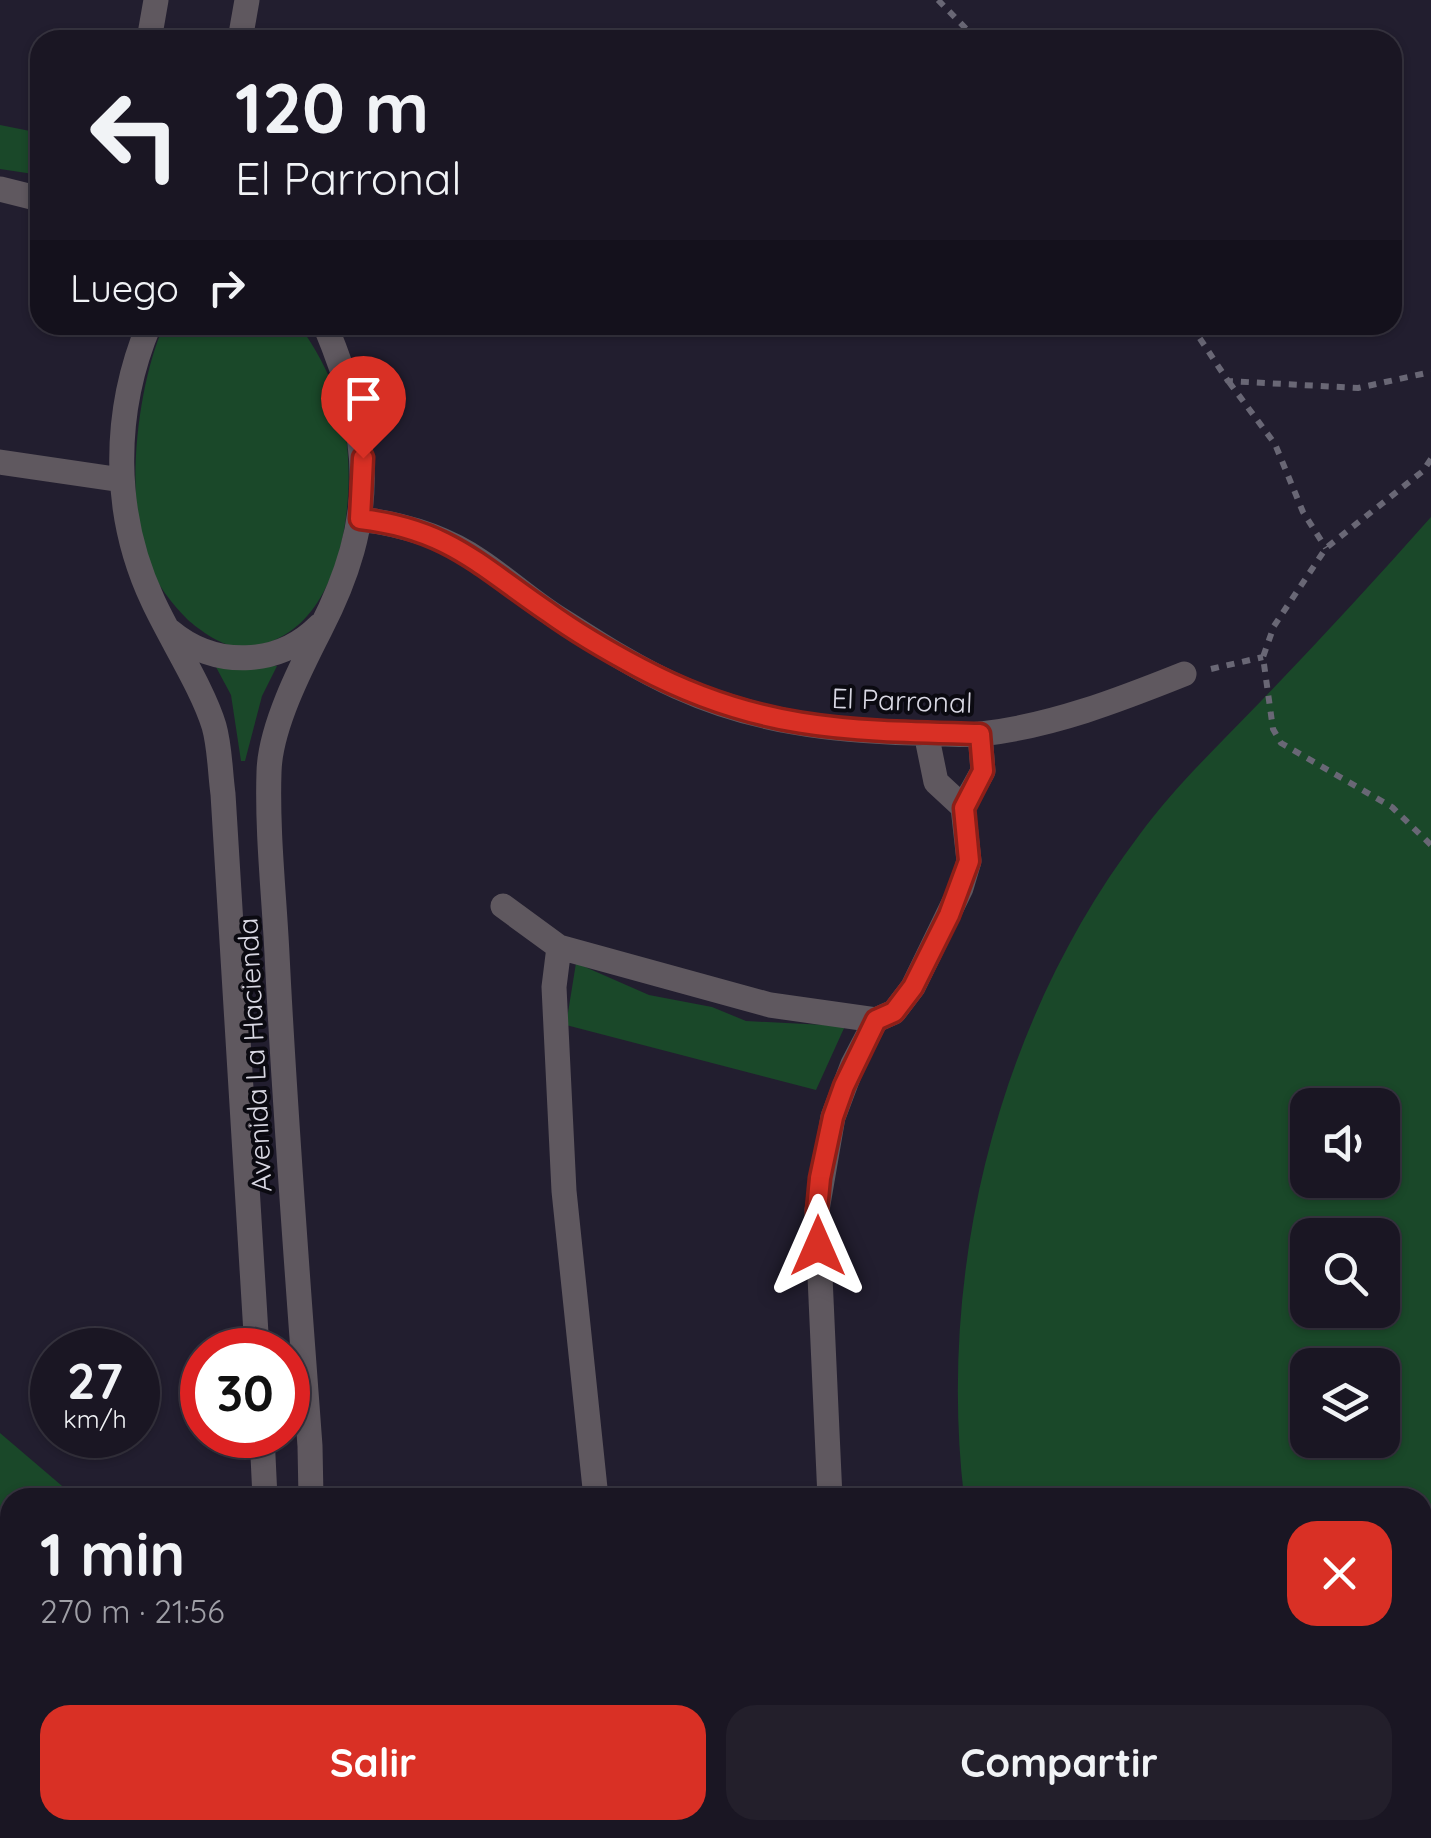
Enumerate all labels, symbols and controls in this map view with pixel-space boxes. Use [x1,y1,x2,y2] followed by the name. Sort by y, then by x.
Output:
[235,63,429,151] text: 120 m
[70,70,200,200] icon: left
[235,150,462,206] text: El Parronal
[199,260,254,315] icon: right
[70,264,179,312] text: Luego
[321,356,406,459] pin
[336,371,391,426] icon: arrive
[831,680,973,720] street label: El Parronal
[229,917,279,1193] street label: Avenida La Hacienda
[1290,1088,1400,1458] map controls
[1290,1088,1400,1198] button: sound
[766,1194,870,1298] position arrow
[1290,1218,1400,1328] button: search
[180,1328,310,1458] speed limit sign: 30
[1290,1348,1400,1458] button: layers
[67,1349,123,1412] text: 27
[63,1403,127,1434] text: km/h
[40,1516,185,1591] text: 1 min
[1287,1521,1392,1626] button: close
[40,1591,224,1631] text: 270 m · 21:56
[40,1705,706,1820] button: Salir
[726,1705,1392,1820] button: Compartir

